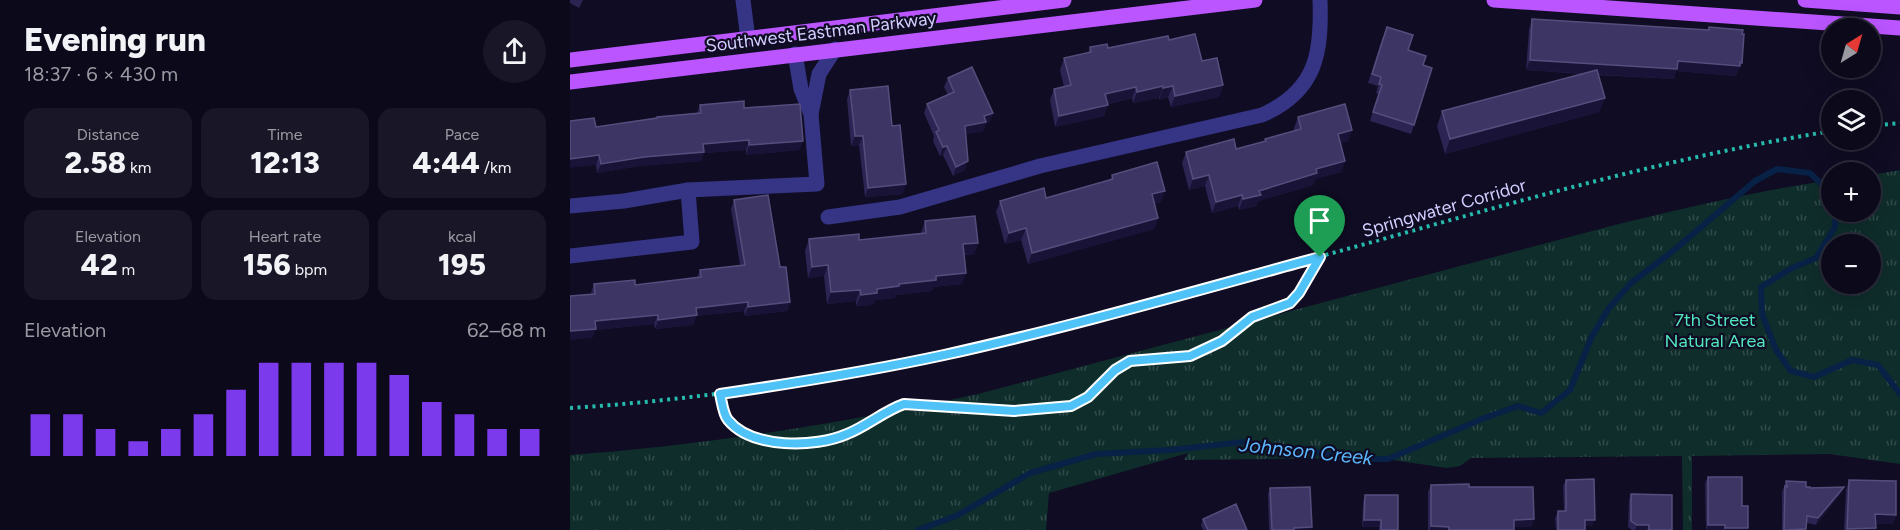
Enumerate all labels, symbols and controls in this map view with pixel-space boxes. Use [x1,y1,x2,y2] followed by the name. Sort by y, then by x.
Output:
[704,7,938,57] street label: Southwest Eastman Parkway
[1821,18,1881,78] north arrow
[1821,18,1881,294] map controls
[24,20,206,59] text: Evening run
[483,20,546,83] button: share
[24,62,178,86] text: 18:37 · 6 × 430 m
[1821,90,1881,150] button: layers
[77,125,139,144] text: Distance
[268,125,302,144] text: Time
[445,125,479,144] text: Pace
[65,144,126,181] text: 2.58
[250,144,320,181] text: 12:13
[413,144,480,181] text: 4:44
[126,158,151,177] text: km
[480,158,511,177] text: /km
[1821,162,1881,222] button: +
[1359,174,1529,242] street label: Springwater Corridor
[1294,195,1345,257] pin
[1303,204,1336,237] icon: arrive
[75,227,141,246] text: Elevation
[249,227,321,246] text: Heart rate
[448,227,476,246] text: kcal
[1821,234,1881,294] button: −
[81,246,118,283] text: 42
[243,246,291,283] text: 156
[438,246,486,283] text: 195
[118,260,135,279] text: m
[291,260,327,279] text: bpm
[1665,309,1765,352] park label: 7th Street Natural Area
[24,318,106,342] text: Elevation
[467,318,546,342] text: 62–68 m
[1237,432,1375,470] water label: Johnson Creek

